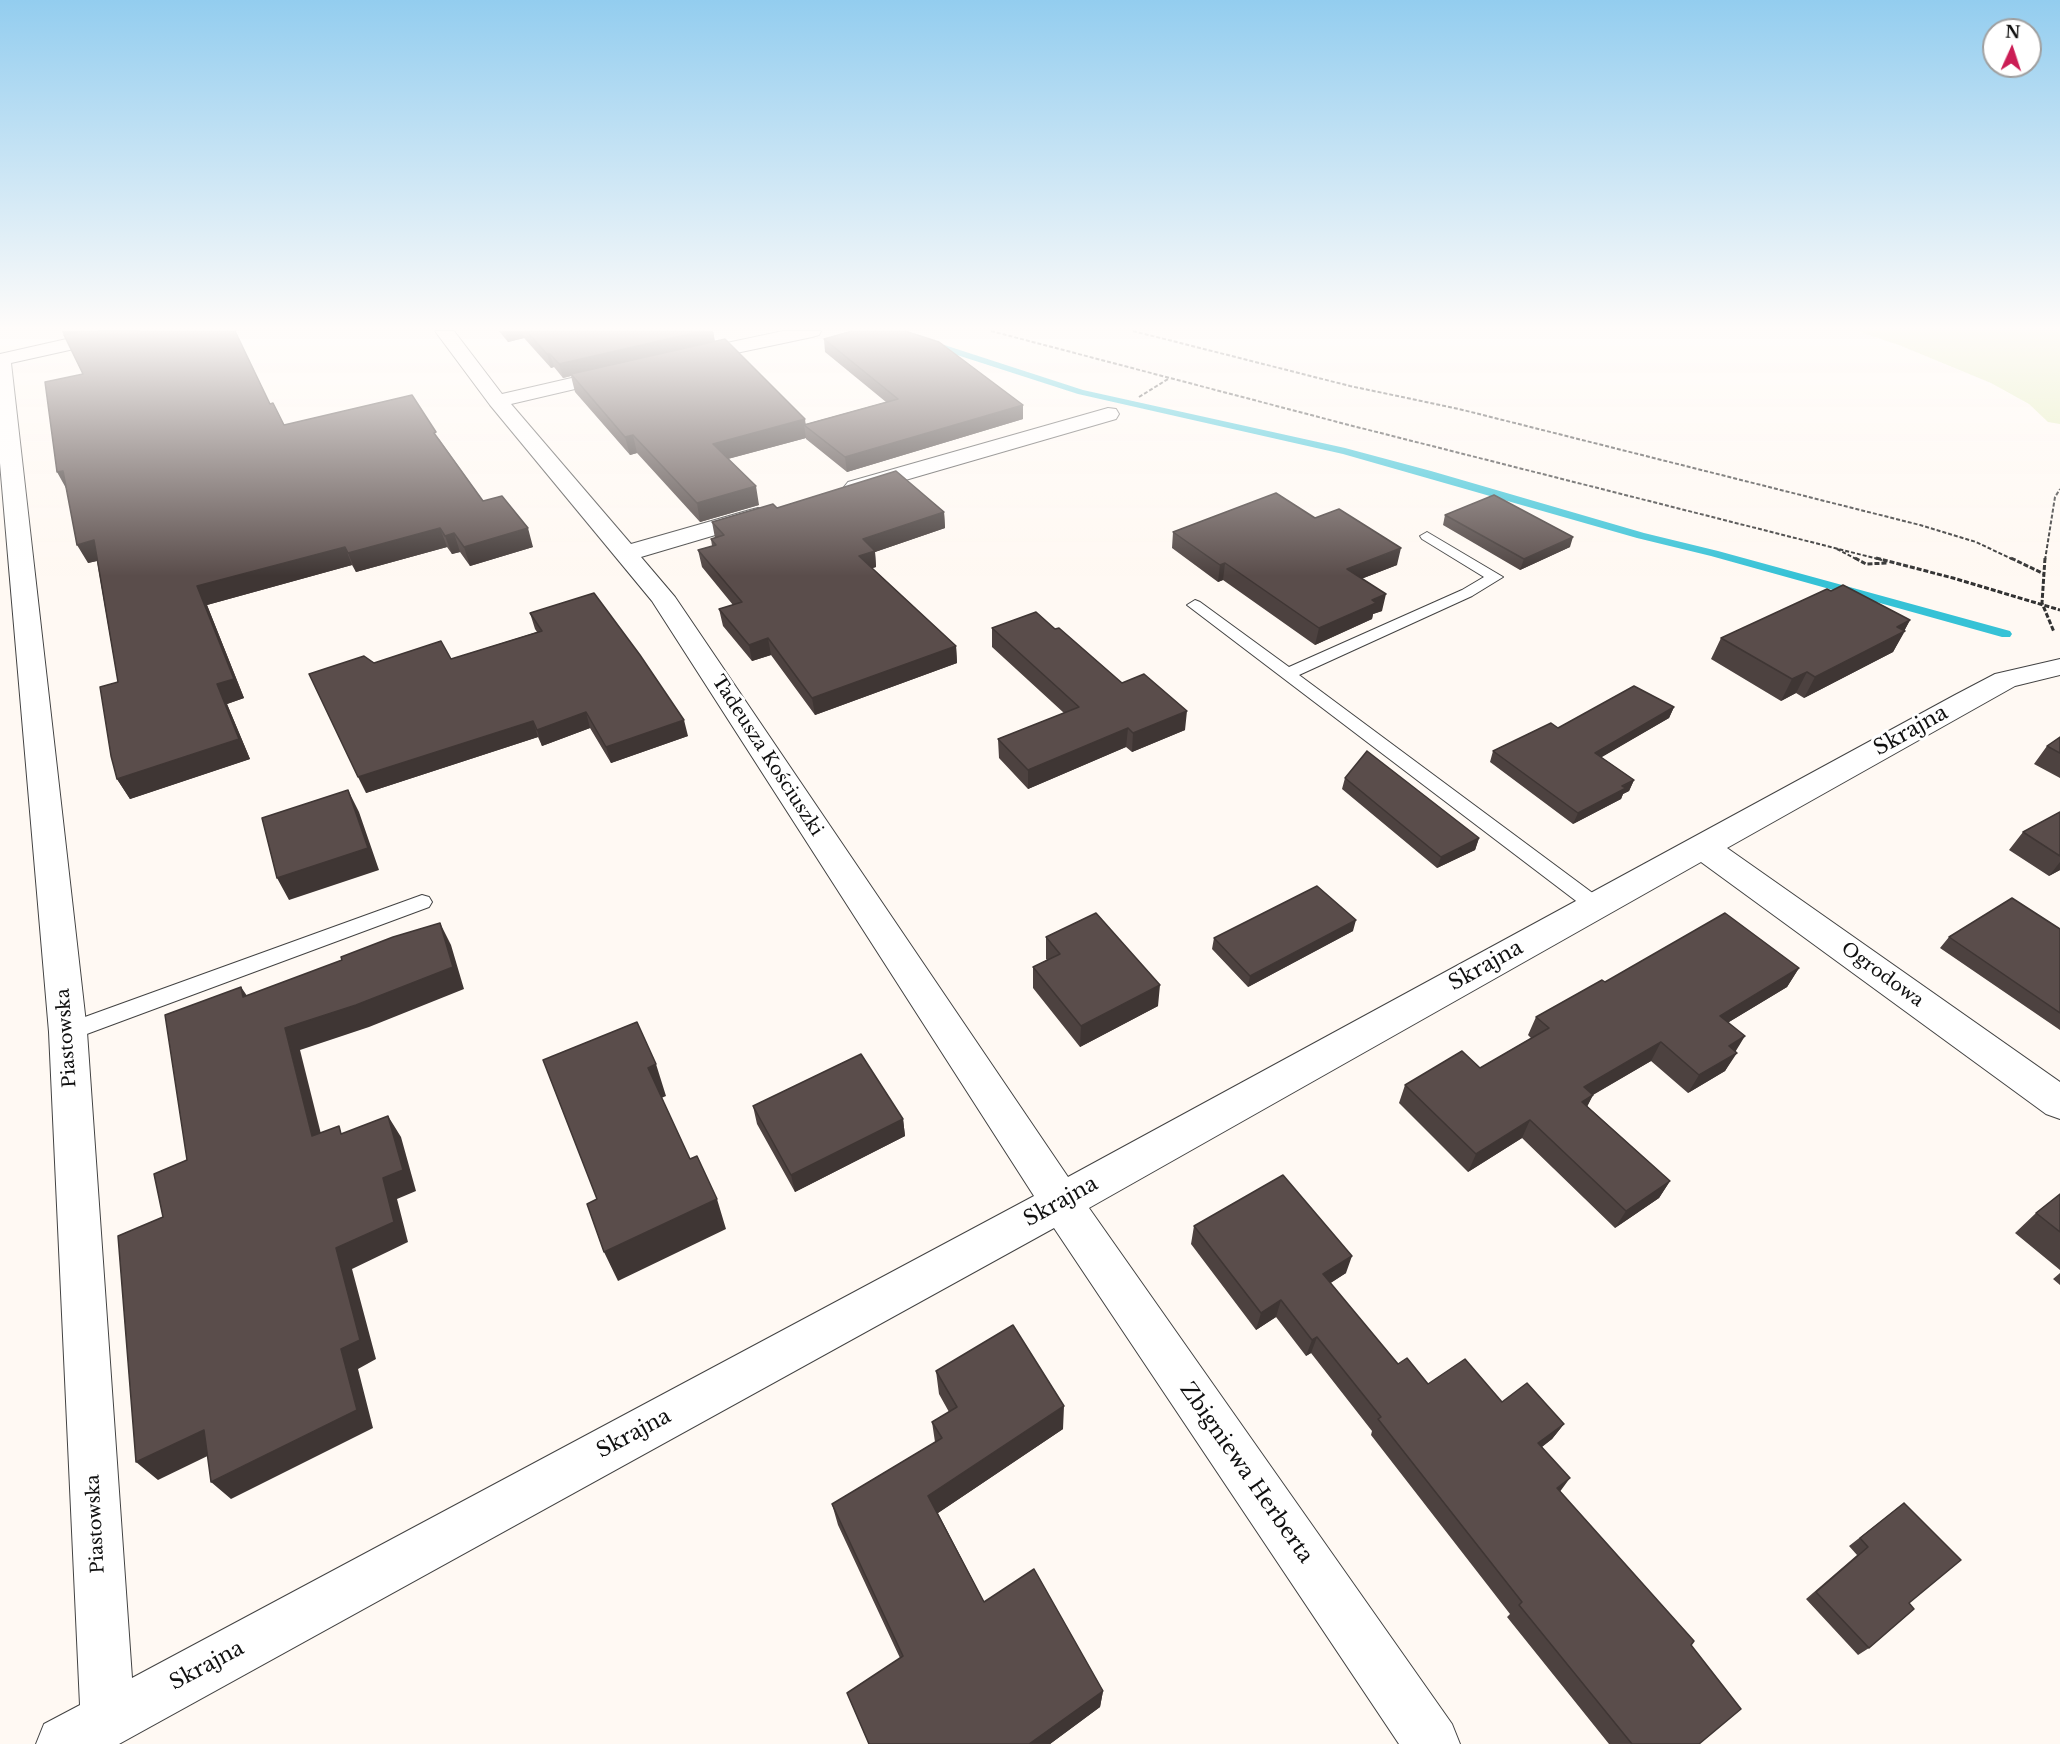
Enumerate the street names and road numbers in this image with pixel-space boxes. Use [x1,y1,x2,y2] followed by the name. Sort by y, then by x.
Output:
[707,672,827,840] street label: Tadeusza Kościuszki
[1870,700,1952,762] street label: Skrajna
[1445,935,1527,997] street label: Skrajna
[1837,938,1927,1012] street label: Ogrodowa
[53,988,81,1088] street label: Piastowska
[1020,1171,1102,1233] street label: Skrajna
[1174,1378,1318,1568] street label: Zbigniewa Herberta
[592,1404,676,1464] street label: Skrajna
[83,1474,109,1574] street label: Piastowska
[165,1636,249,1696] street label: Skrajna

